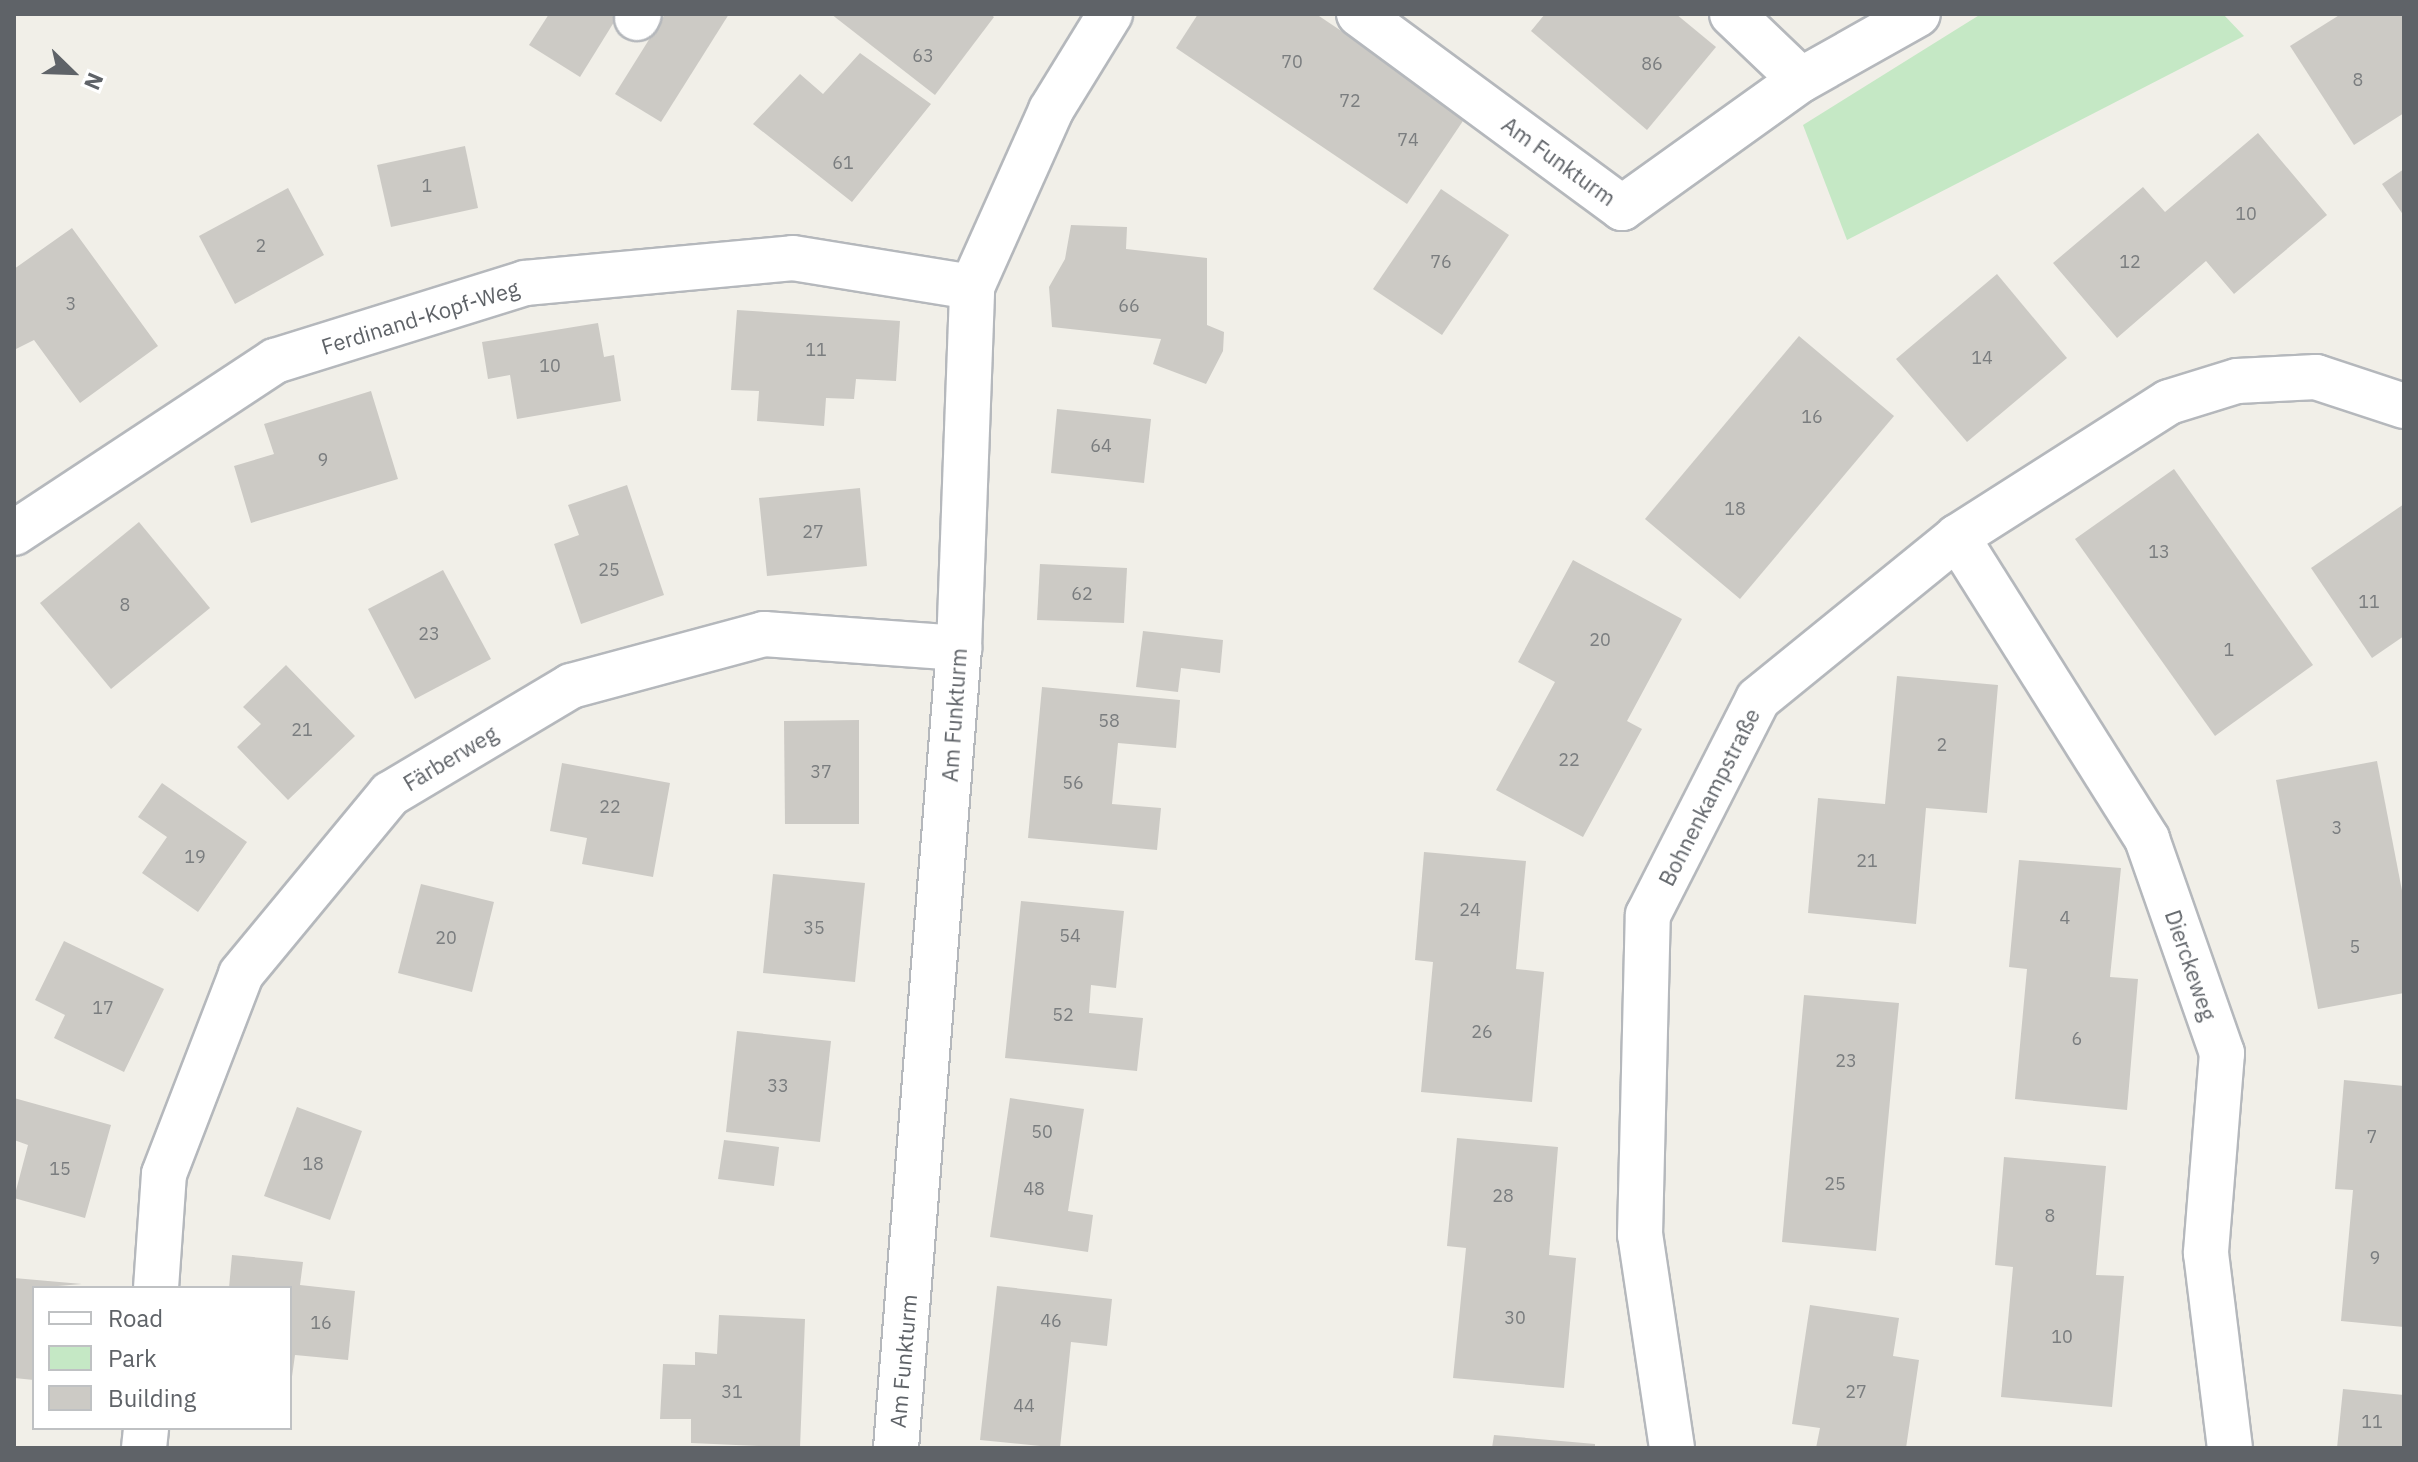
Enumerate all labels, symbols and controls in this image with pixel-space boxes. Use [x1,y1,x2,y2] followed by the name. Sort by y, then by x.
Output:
[32,32,112,112] north arrow
[912,45,934,67] house number: 63
[1281,51,1303,73] house number: 70
[1641,53,1663,75] house number: 86
[78,69,111,95] text: N
[2353,69,2363,91] house number: 8
[1339,90,1361,112] house number: 72
[1497,111,1621,211] street label: Am Funkturm
[1397,129,1419,151] house number: 74
[832,152,854,174] house number: 61
[422,175,432,197] house number: 1
[2235,203,2257,225] house number: 10
[256,235,266,257] house number: 2
[1430,251,1452,273] house number: 76
[2119,251,2141,273] house number: 12
[318,274,522,360] street label: Ferdinand-Kopf-Weg
[66,293,76,315] house number: 3
[1118,295,1140,317] house number: 66
[805,339,827,361] house number: 11
[1971,347,1993,369] house number: 14
[539,355,561,377] house number: 10
[1801,406,1823,428] house number: 16
[1090,435,1112,457] house number: 64
[318,449,328,471] house number: 9
[1724,498,1746,520] house number: 18
[802,521,824,543] house number: 27
[2148,541,2170,563] house number: 13
[598,559,620,581] house number: 25
[1071,583,1093,605] house number: 62
[2358,591,2380,613] house number: 11
[120,594,130,616] house number: 8
[418,623,440,645] house number: 23
[1589,629,1611,651] house number: 20
[2224,639,2234,661] house number: 1
[936,647,972,783] street label: Am Funkturm
[1653,704,1765,890] street label: Bohnenkampstraße
[1098,710,1120,732] house number: 58
[291,719,313,741] house number: 21
[398,720,502,796] street label: Färberweg
[1937,734,1947,756] house number: 2
[1558,749,1580,771] house number: 22
[810,761,832,783] house number: 37
[1062,772,1084,794] house number: 56
[599,796,621,818] house number: 22
[2332,817,2342,839] house number: 3
[184,846,206,868] house number: 19
[1856,850,1878,872] house number: 21
[1459,899,1481,921] house number: 24
[2160,906,2222,1024] street label: Dierckeweg
[2060,907,2070,929] house number: 4
[803,917,825,939] house number: 35
[1059,925,1081,947] house number: 54
[435,927,457,949] house number: 20
[2350,936,2360,958] house number: 5
[92,997,114,1019] house number: 17
[1052,1004,1074,1026] house number: 52
[1471,1021,1493,1043] house number: 26
[2072,1028,2082,1050] house number: 6
[1835,1050,1857,1072] house number: 23
[767,1075,789,1097] house number: 33
[1031,1121,1053,1143] house number: 50
[2367,1126,2377,1148] house number: 7
[302,1153,324,1175] house number: 18
[49,1158,71,1180] house number: 15
[1824,1173,1846,1195] house number: 25
[1023,1178,1045,1200] house number: 48
[1492,1185,1514,1207] house number: 28
[2045,1205,2055,1227] house number: 8
[2370,1247,2380,1269] house number: 9
[32,1286,292,1430] legend
[884,1293,922,1429] street label: Am Funkturm
[108,1302,163,1334] text: Road
[1504,1307,1526,1329] house number: 30
[1040,1310,1062,1332] house number: 46
[310,1312,332,1334] house number: 16
[2051,1326,2073,1348] house number: 10
[108,1342,157,1374] text: Park
[721,1381,743,1403] house number: 31
[1845,1381,1867,1403] house number: 27
[108,1382,196,1414] text: Building
[1013,1395,1035,1417] house number: 44
[2361,1411,2383,1433] house number: 11

